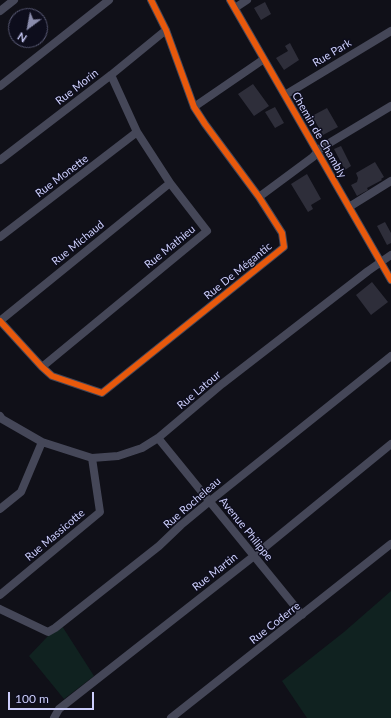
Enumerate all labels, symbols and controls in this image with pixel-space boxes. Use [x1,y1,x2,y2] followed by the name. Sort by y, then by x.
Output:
[8,8,48,48] north arrow
[15,30,29,46] text: N
[310,36,354,70] street label: Rue Park
[53,66,101,108] street label: Rue Morin
[289,90,349,180] street label: Chemin de Chambly
[33,152,91,200] street label: Rue Monette
[49,218,107,268] street label: Rue Michaud
[142,223,198,271] street label: Rue Mathieu
[201,240,275,302] street label: Rue De Mégantic
[175,368,223,412] street label: Rue Latour
[161,475,223,531] street label: Rue Rocheleau
[216,495,276,563] street label: Avenue Philippe
[23,506,87,564] street label: Rue Massicotte
[190,550,240,594] street label: Rue Martin
[247,599,303,647] street label: Rue Coderre
[10,684,96,710] scale bar
[15,691,49,706] text: 100 m

